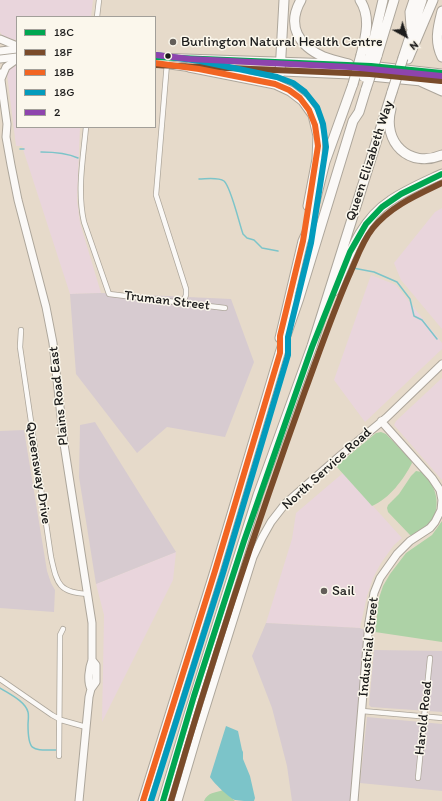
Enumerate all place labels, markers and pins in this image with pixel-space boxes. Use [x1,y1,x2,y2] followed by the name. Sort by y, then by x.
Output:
[181,34,383,50] place label: Burlington Natural Health Centre
[168,37,178,47] marker: Burlington Natural Health Centre
[163,51,173,61] unlabelled marker
[332,583,355,599] place label: Sail
[319,586,329,596] marker: Sail

